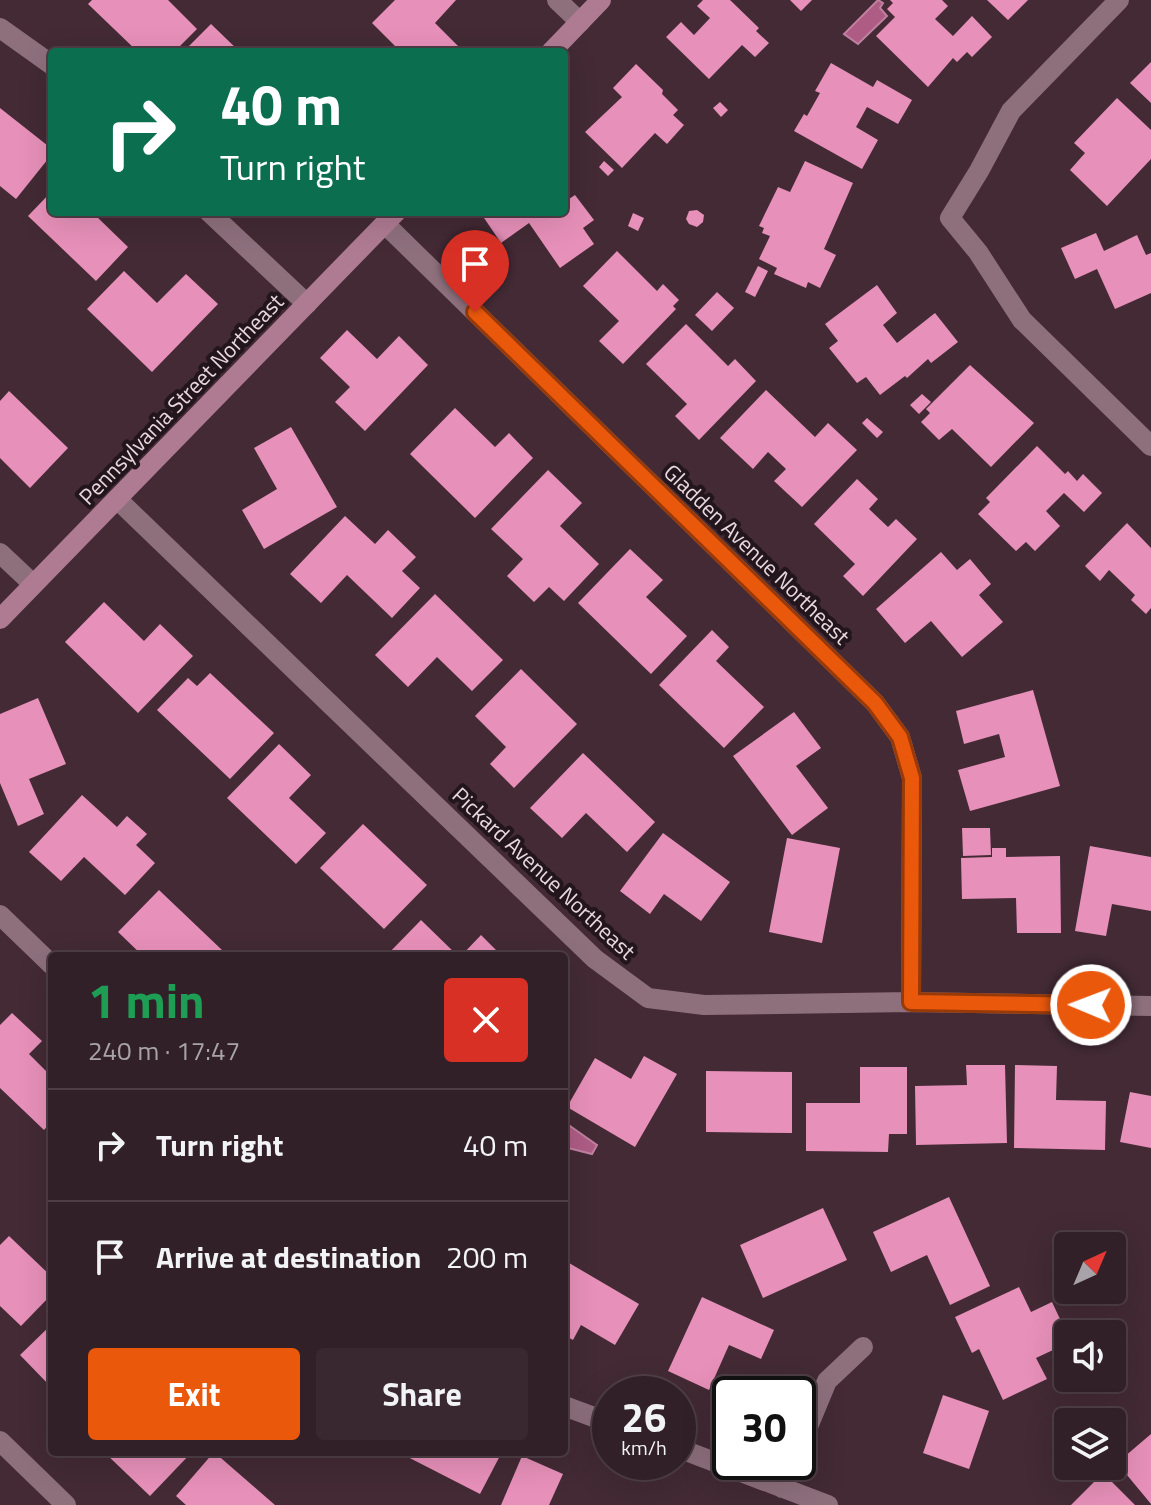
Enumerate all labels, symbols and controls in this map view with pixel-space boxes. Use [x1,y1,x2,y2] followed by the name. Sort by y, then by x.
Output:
[220,62,342,147] text: 40 m
[88,80,192,184] icon: right
[220,139,365,194] text: Turn right
[441,230,509,312] pin
[453,242,497,286] icon: arrive
[71,285,292,512] street label: Pennsylvania Street Northeast
[656,456,858,653] street label: Gladden Avenue Northeast
[445,779,644,967] street label: Pickard Avenue Northeast
[1049,963,1133,1047] position arrow
[88,964,205,1037] text: 1 min
[444,978,528,1062] button: close
[88,1031,240,1070] text: 240 m · 17:47
[156,1122,284,1168] text: Turn right
[463,1122,528,1168] text: 40 m
[88,1123,132,1167] icon: right
[1054,1232,1126,1304] north arrow
[1054,1232,1126,1480] map controls
[156,1234,421,1280] text: Arrive at destination
[446,1234,528,1280] text: 200 m
[88,1235,132,1279] icon: arrive
[1054,1320,1126,1392] button: sound
[88,1348,300,1440] button: Exit
[316,1348,528,1440] button: Share
[712,1376,816,1480] speed limit sign: 30
[622,1387,666,1448] text: 26
[1054,1408,1126,1480] button: layers
[621,1432,667,1463] text: km/h

